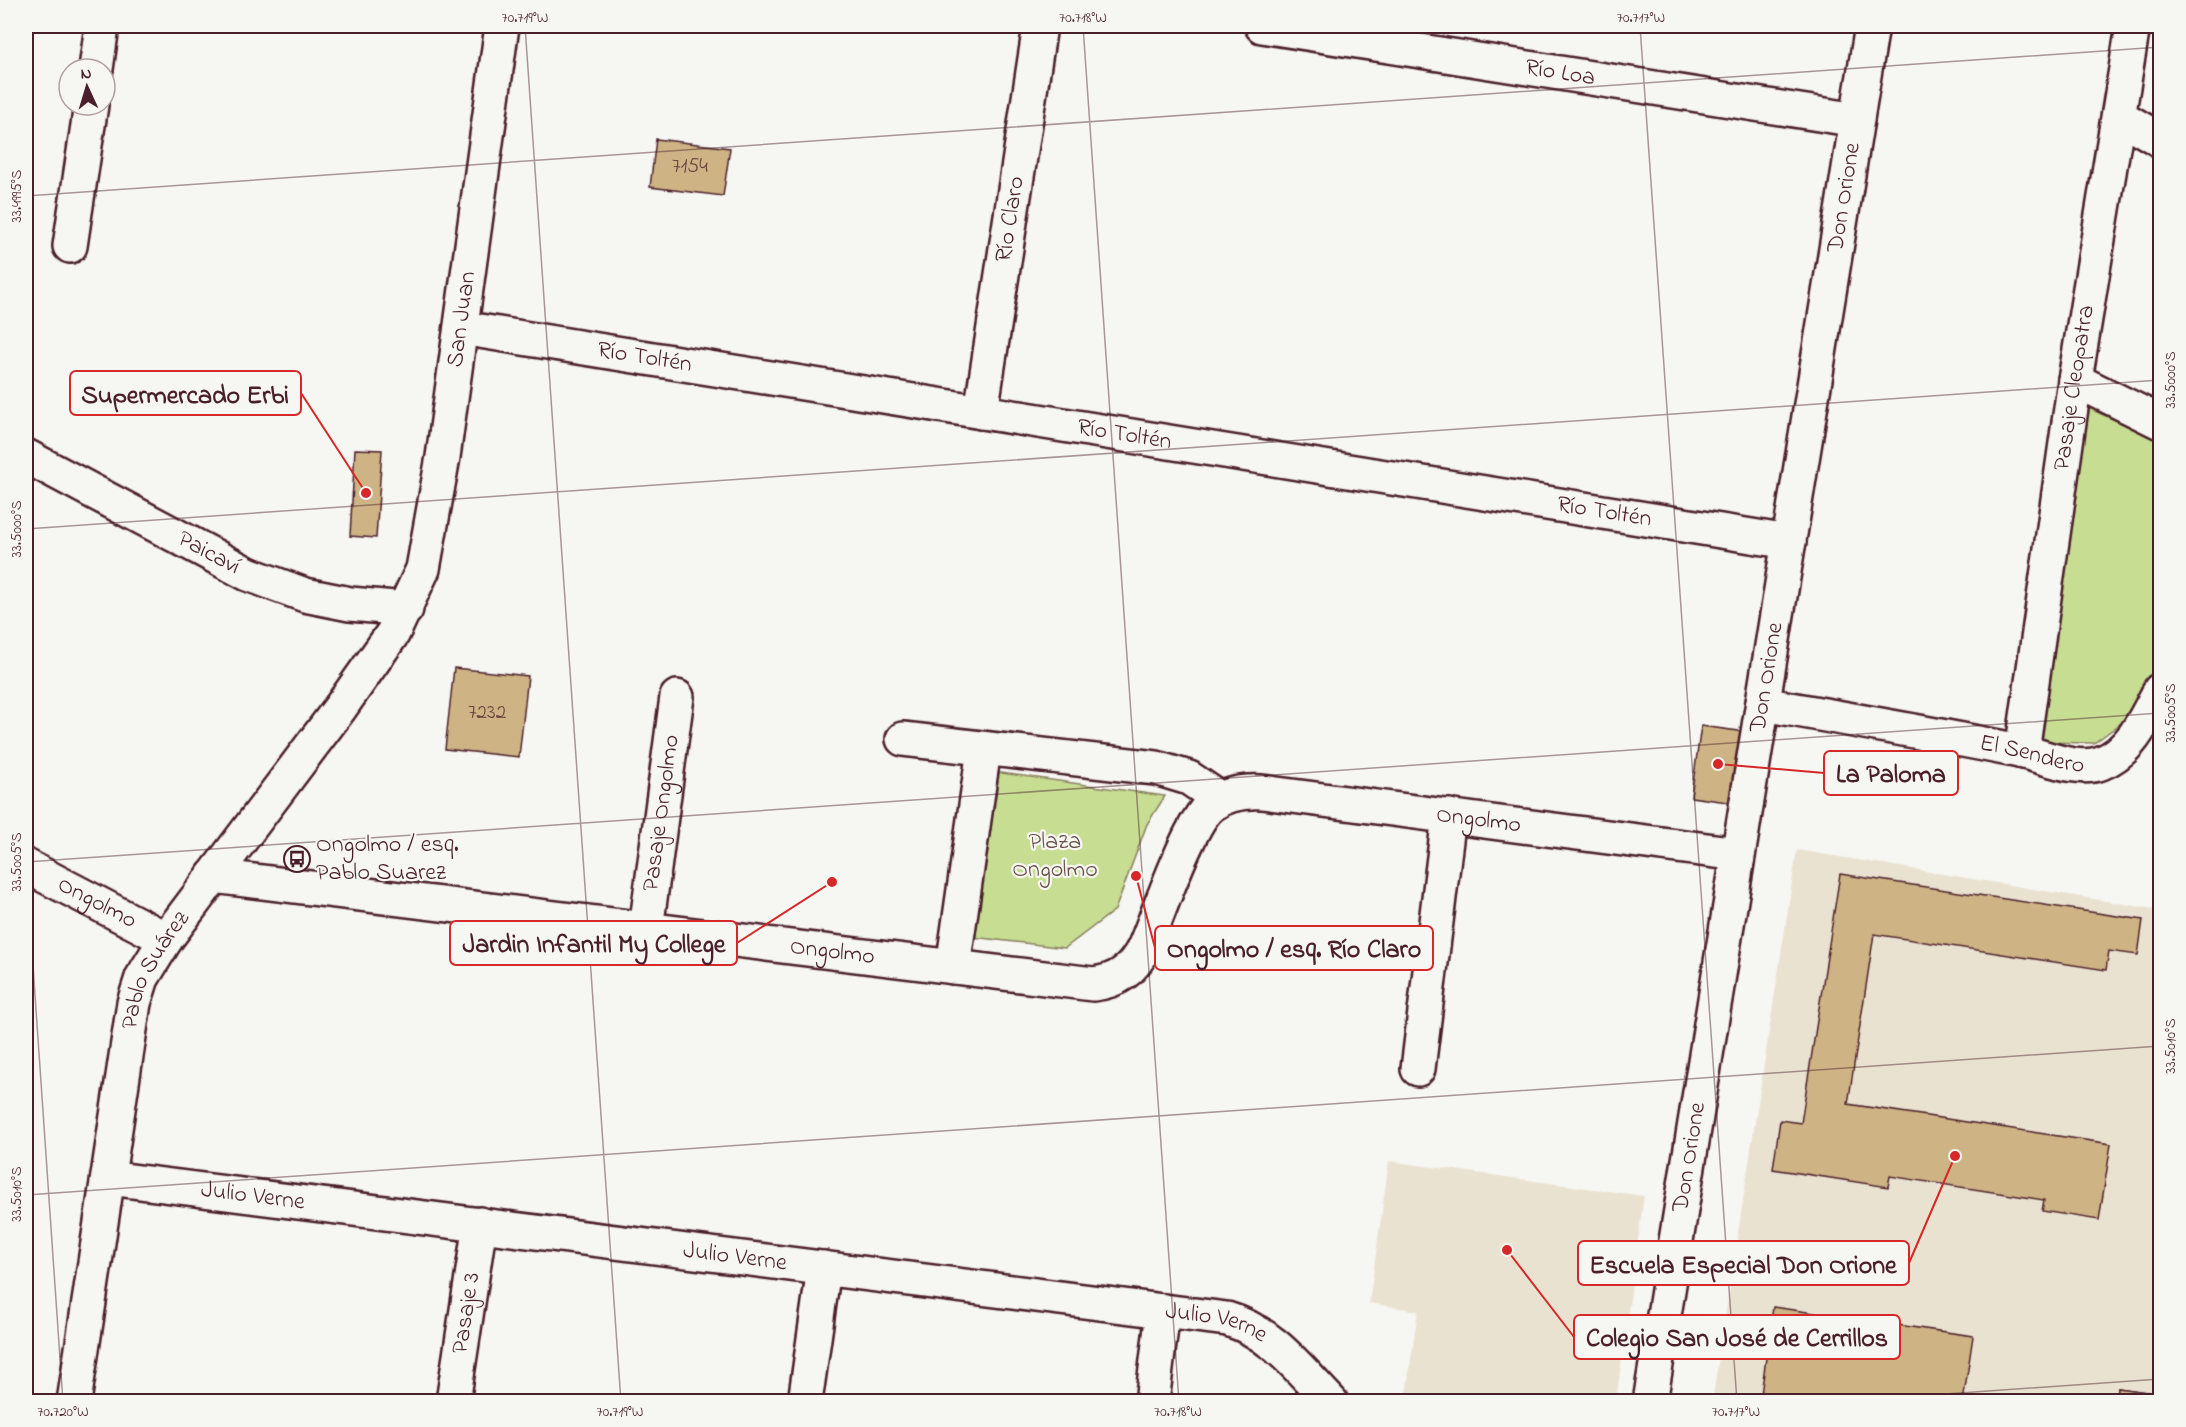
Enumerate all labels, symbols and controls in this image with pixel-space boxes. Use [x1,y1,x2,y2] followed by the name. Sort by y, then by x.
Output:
[502,7,548,29] text: 70.719°W
[1059,7,1107,29] text: 70.718°W
[1617,7,1665,29] text: 70.717°W
[1523,50,1598,96] street label: Río Loa
[57,57,117,117] north arrow
[80,62,93,86] text: N
[1818,140,1870,256] street label: Don Orione
[672,152,708,182] house number: 7154
[6,169,28,222] text: 33.4995°S
[987,174,1034,265] street label: Río Claro
[438,269,486,369] street label: San Juan
[2045,302,2105,473] street label: Pasaje Cleopatra
[595,333,695,382] street label: Río Toltén
[2160,351,2182,409] text: 33.5000°S
[70,371,301,415] callout: Supermercado Erbi
[81,378,289,416] text: Supermercado Erbi
[1075,410,1174,460] street label: Río Toltén
[1554,487,1654,537] street label: Río Toltén
[6,500,28,558] text: 33.5000°S
[171,522,247,584] street label: Paicaví
[1741,620,1793,736] street label: Don Orione
[2160,683,2182,743] text: 33.5005°S
[468,698,506,728] house number: 7232
[1977,726,2086,783] street label: El Sendero
[634,733,689,893] street label: Pasaje Ongolmo
[1824,751,1958,795] callout: La Paloma
[1836,757,1946,795] text: La Paloma
[1434,797,1523,843] street label: Ongolmo
[1012,825,1098,888] park label: Plaza Ongolmo
[316,828,459,891] place label: Ongolmo / esq. Pablo Suarez
[6,832,28,892] text: 33.5005°S
[282,844,312,874] bus stop icon: Ongolmo / esq. Pablo Suarez
[51,868,143,938] street label: Ongolmo
[113,903,199,1032] street label: Pablo Suárez
[450,921,737,965] callout: Jardin Infantil My College
[1155,926,1433,970] callout: Ongolmo / esq. Río Claro
[462,927,727,966] text: Jardin Infantil My College
[788,929,877,975] street label: Ongolmo
[1167,932,1421,971] text: Ongolmo / esq. Río Claro
[2160,1018,2182,1074] text: 33.5010°S
[1663,1100,1716,1216] street label: Don Orione
[6,1166,28,1222] text: 33.5010°S
[199,1172,307,1220] street label: Julio Verne
[681,1233,789,1281] street label: Julio Verne
[1578,1241,1909,1285] callout: Escuela Especial Don Orione
[1589,1248,1898,1286] text: Escuela Especial Don Orione
[443,1270,490,1356] street label: Pasaje 3
[1163,1294,1275,1352] street label: Julio Verne
[1574,1315,1900,1359] callout: Colegio San José de Cerrillos
[1586,1321,1888,1360] text: Colegio San José de Cerrillos
[37,1401,89,1423] text: 70.720°W
[597,1401,643,1423] text: 70.719°W
[1154,1401,1202,1423] text: 70.718°W
[1712,1401,1760,1423] text: 70.717°W

